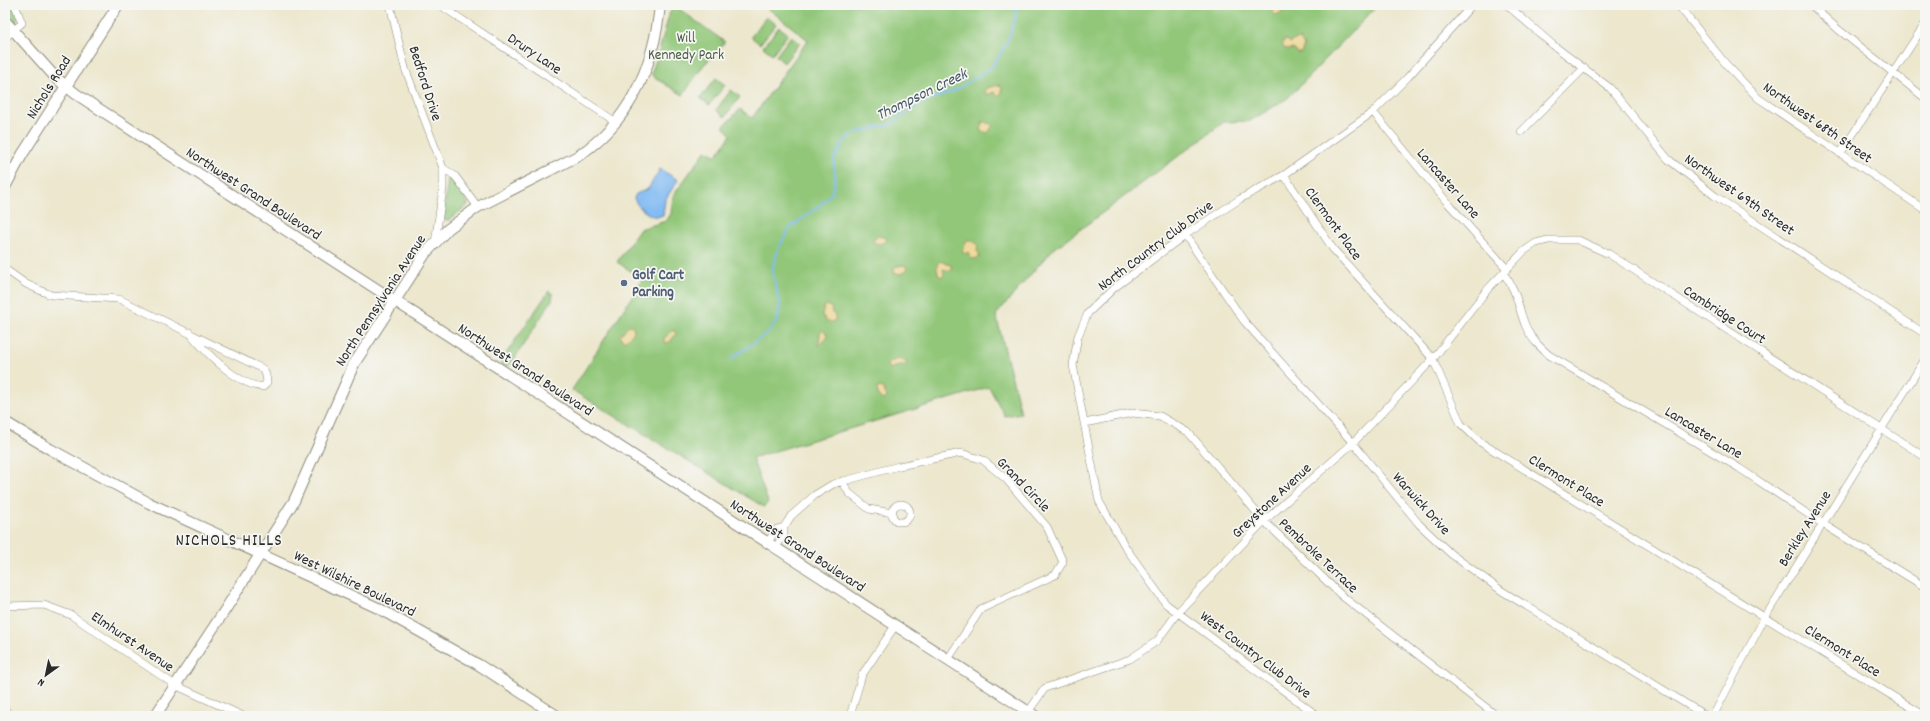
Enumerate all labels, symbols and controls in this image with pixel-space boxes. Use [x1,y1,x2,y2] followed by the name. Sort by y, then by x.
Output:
[502,28,566,81] street label: Drury Lane
[648,28,724,67] park label: Will Kennedy Park
[402,43,447,124] street label: Bedford Drive
[22,52,78,124] street label: Nichols Road
[873,63,973,127] water label: Thompson Creek
[1758,78,1876,170] street label: Northwest 68th Street
[181,143,325,247] street label: Northwest Grand Boulevard
[1411,144,1485,225] street label: Lancaster Lane
[1679,149,1799,242] street label: Northwest 69th Street
[1298,183,1367,266] street label: Clermont Place
[1094,195,1219,297] street label: North Country Club Drive
[331,231,433,371] street label: North Pennsylvania Avenue
[632,265,685,304] place label: Golf Cart Parking
[619,278,629,288] marker: Golf Cart Parking
[1678,281,1770,351] street label: Cambridge Court
[453,319,597,423] street label: Northwest Grand Boulevard
[1660,402,1746,466] street label: Lancaster Lane
[1524,450,1609,514] street label: Clermont Place
[991,453,1055,518] street label: Grand Circle
[1227,458,1318,544] street label: Greystone Avenue
[1386,468,1455,541] street label: Warwick Drive
[1774,486,1838,571] street label: Berkley Avenue
[725,495,869,599] street label: Northwest Grand Boulevard
[1273,514,1363,600] street label: Pembroke Terrace
[175,530,283,554] district label: NICHOLS HILLS
[289,546,419,624] street label: West Wilshire Boulevard
[1194,606,1316,705] street label: West Country Club Drive
[86,607,178,679] street label: Elmhurst Avenue
[1800,620,1885,684] street label: Clermont Place
[26,655,66,695] north arrow
[35,673,48,690] text: N

